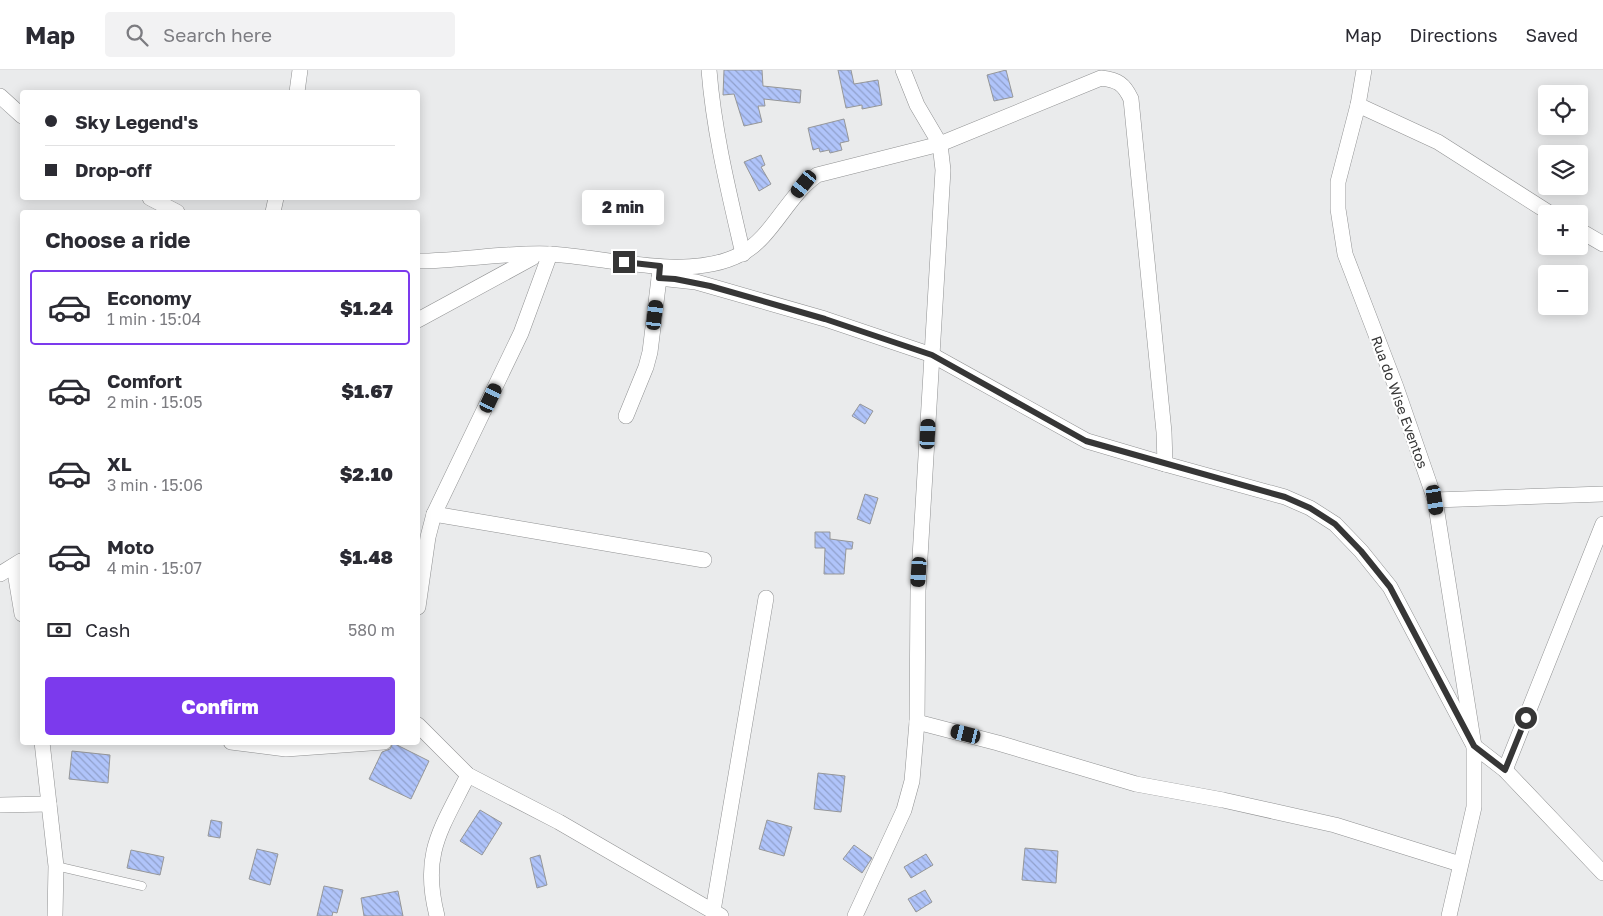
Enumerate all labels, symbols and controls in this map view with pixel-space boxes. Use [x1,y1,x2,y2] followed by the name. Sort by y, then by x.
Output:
[105,12,455,57] search box
[25,20,75,49] text: Map
[123,21,151,49] icon: search
[163,23,272,46] text: Search here
[1345,24,1381,46] text: Map
[1409,24,1497,46] text: Directions
[1525,24,1578,46] text: Saved
[1538,85,1588,315] map controls
[1538,85,1588,135] button: locate
[75,110,198,133] text: Sky Legend's
[1538,145,1588,195] button: layers
[75,158,152,181] text: Drop-off
[788,168,819,200] car
[583,190,665,224] callout: 2 min
[602,197,644,217] text: 2 min
[1538,205,1588,255] button: +
[45,226,191,253] text: Choose a ride
[613,251,635,273] route end
[1538,265,1588,315] button: −
[47,285,92,330] icon: car
[107,286,192,309] text: Economy
[340,296,393,319] text: $1.24
[645,299,664,331] car
[107,309,201,329] text: 1 min · 15:04
[1368,333,1432,471] street label: Rua do Wise Eventos
[47,368,92,413] icon: car
[107,369,182,392] text: Comfort
[341,379,393,402] text: $1.67
[477,381,504,415] car
[107,392,202,412] text: 2 min · 15:05
[919,419,936,449] car
[47,451,92,496] icon: car
[107,452,132,475] text: XL
[340,462,393,485] text: $2.10
[107,475,203,495] text: 3 min · 15:06
[1425,484,1444,516] car
[47,534,92,579] icon: car
[107,535,154,558] text: Moto
[339,545,393,568] text: $1.48
[910,557,927,587] car
[107,558,202,578] text: 4 min · 15:07
[45,616,73,644] icon: cash
[85,618,130,641] text: Cash
[348,620,395,640] text: 580 m
[45,677,395,735] button: Confirm
[1515,707,1537,729] route start
[949,723,982,745] car

